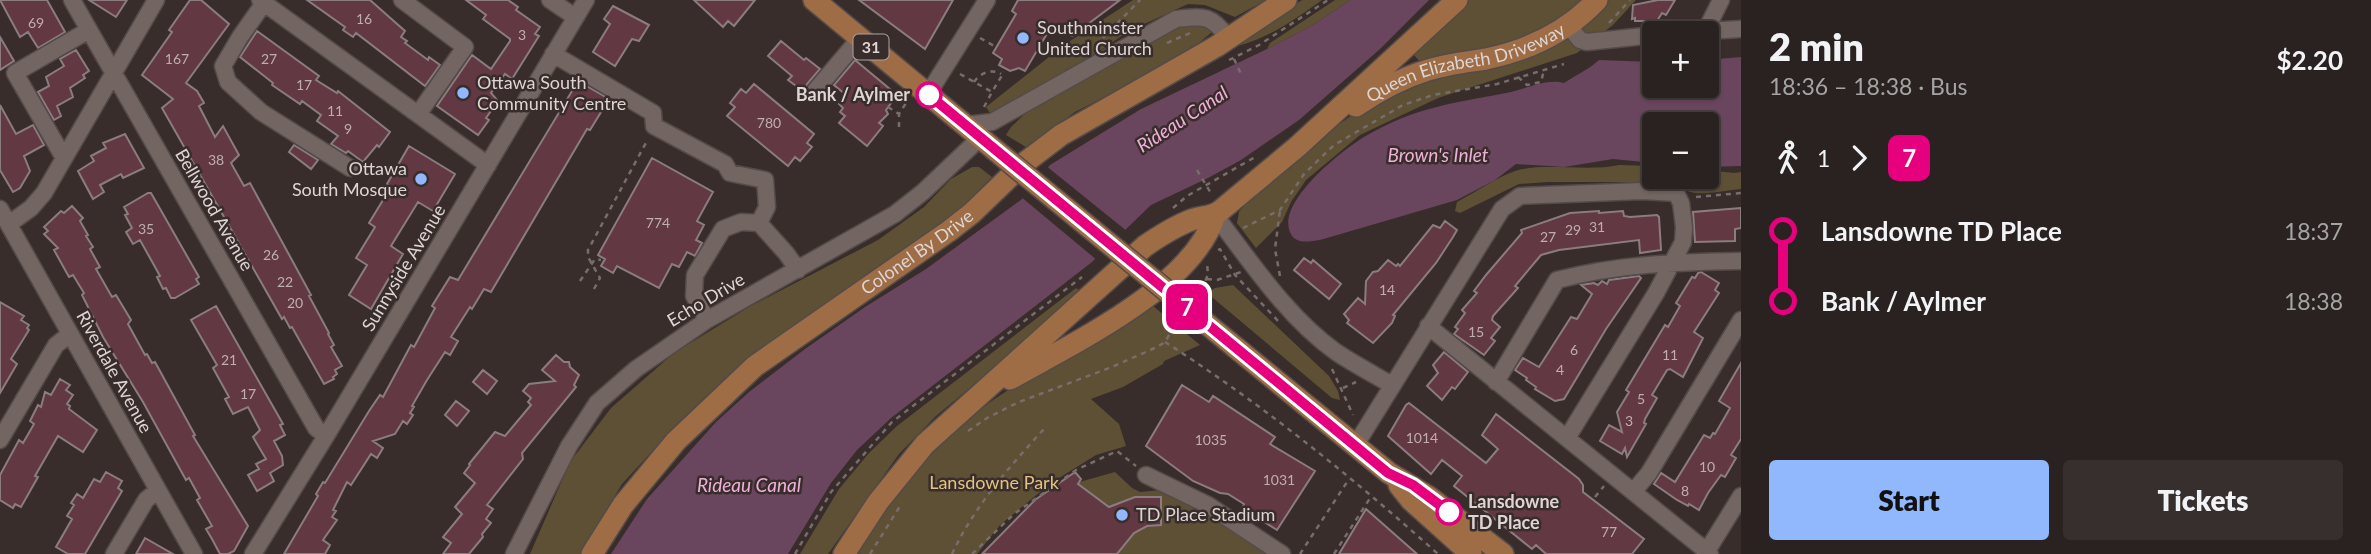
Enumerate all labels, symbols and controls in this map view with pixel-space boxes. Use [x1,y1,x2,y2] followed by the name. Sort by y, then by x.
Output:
[356,10,372,27] house number: 16
[28,14,44,31] house number: 69
[1037,16,1152,59] place label: Southminster United Church
[1362,18,1569,107] street label: Queen Elizabeth Driveway
[1642,21,1719,189] map controls
[1642,21,1719,98] button: +
[1769,23,1864,69] text: 2 min
[518,26,526,43] house number: 3
[1015,30,1031,46] marker: Southminster United Church
[854,34,888,60] road number: 31
[2277,44,2343,76] text: $2.20
[165,50,189,67] house number: 167
[261,50,277,67] house number: 27
[477,71,626,114] place label: Ottawa South Community Centre
[1769,72,1968,100] text: 18:36 – 18:38 · Bus
[296,76,312,93] house number: 17
[1132,81,1232,157] water label: Rideau Canal
[916,82,942,108] marker: Bank / Aylmer
[796,83,910,105] place label: Bank / Aylmer
[455,85,471,101] marker: Ottawa South Community Centre
[327,102,343,119] house number: 11
[1642,112,1719,189] button: −
[757,114,781,131] house number: 780
[344,120,352,137] house number: 9
[1769,139,1807,177] icon: walk
[1840,139,1878,177] icon: forward
[1387,143,1489,166] water label: Brown's Inlet
[1902,143,1916,172] text: 7
[171,144,259,275] street label: Bellwood Avenue
[1817,144,1830,172] text: 1
[208,151,224,168] house number: 38
[292,157,407,200] place label: Ottawa South Mosque
[413,171,429,187] marker: Ottawa South Mosque
[357,200,450,335] street label: Sunnyside Avenue
[856,204,977,299] street label: Colonel By Drive
[646,214,670,231] house number: 774
[1821,215,2062,247] text: Lansdowne TD Place
[2284,217,2343,245] text: 18:37
[1589,218,1605,235] house number: 31
[138,220,154,237] house number: 35
[1565,221,1581,238] house number: 29
[1540,228,1556,245] house number: 27
[263,246,279,263] house number: 26
[663,267,748,331] street label: Echo Drive
[277,273,293,290] house number: 22
[1379,281,1395,298] house number: 14
[1164,284,1210,330] line badge: 7
[1821,285,1986,317] text: Bank / Aylmer
[2284,287,2343,315] text: 18:38
[1180,292,1194,321] text: 7
[287,294,303,311] house number: 20
[72,306,158,437] street label: Riverdale Avenue
[1468,323,1484,340] house number: 15
[1570,341,1578,358] house number: 6
[1662,346,1678,363] house number: 11
[221,351,237,368] house number: 21
[1556,361,1564,378] house number: 4
[240,385,256,402] house number: 17
[1637,390,1645,407] house number: 5
[1625,412,1633,429] house number: 3
[1406,429,1438,446] house number: 1014
[1195,431,1227,448] house number: 1035
[1699,458,1715,475] house number: 10
[1769,460,2049,540] button: Start
[2063,460,2343,540] button: Tickets
[929,471,1060,493] park label: Lansdowne Park
[1263,471,1295,488] house number: 1031
[697,473,801,496] water label: Rideau Canal
[1681,482,1689,499] house number: 8
[1468,490,1560,533] place label: Lansdowne TD Place
[1436,499,1462,525] marker: Lansdowne TD Place
[1136,503,1275,525] place label: TD Place Stadium
[1114,507,1130,523] marker: TD Place Stadium
[1601,523,1617,540] house number: 77

